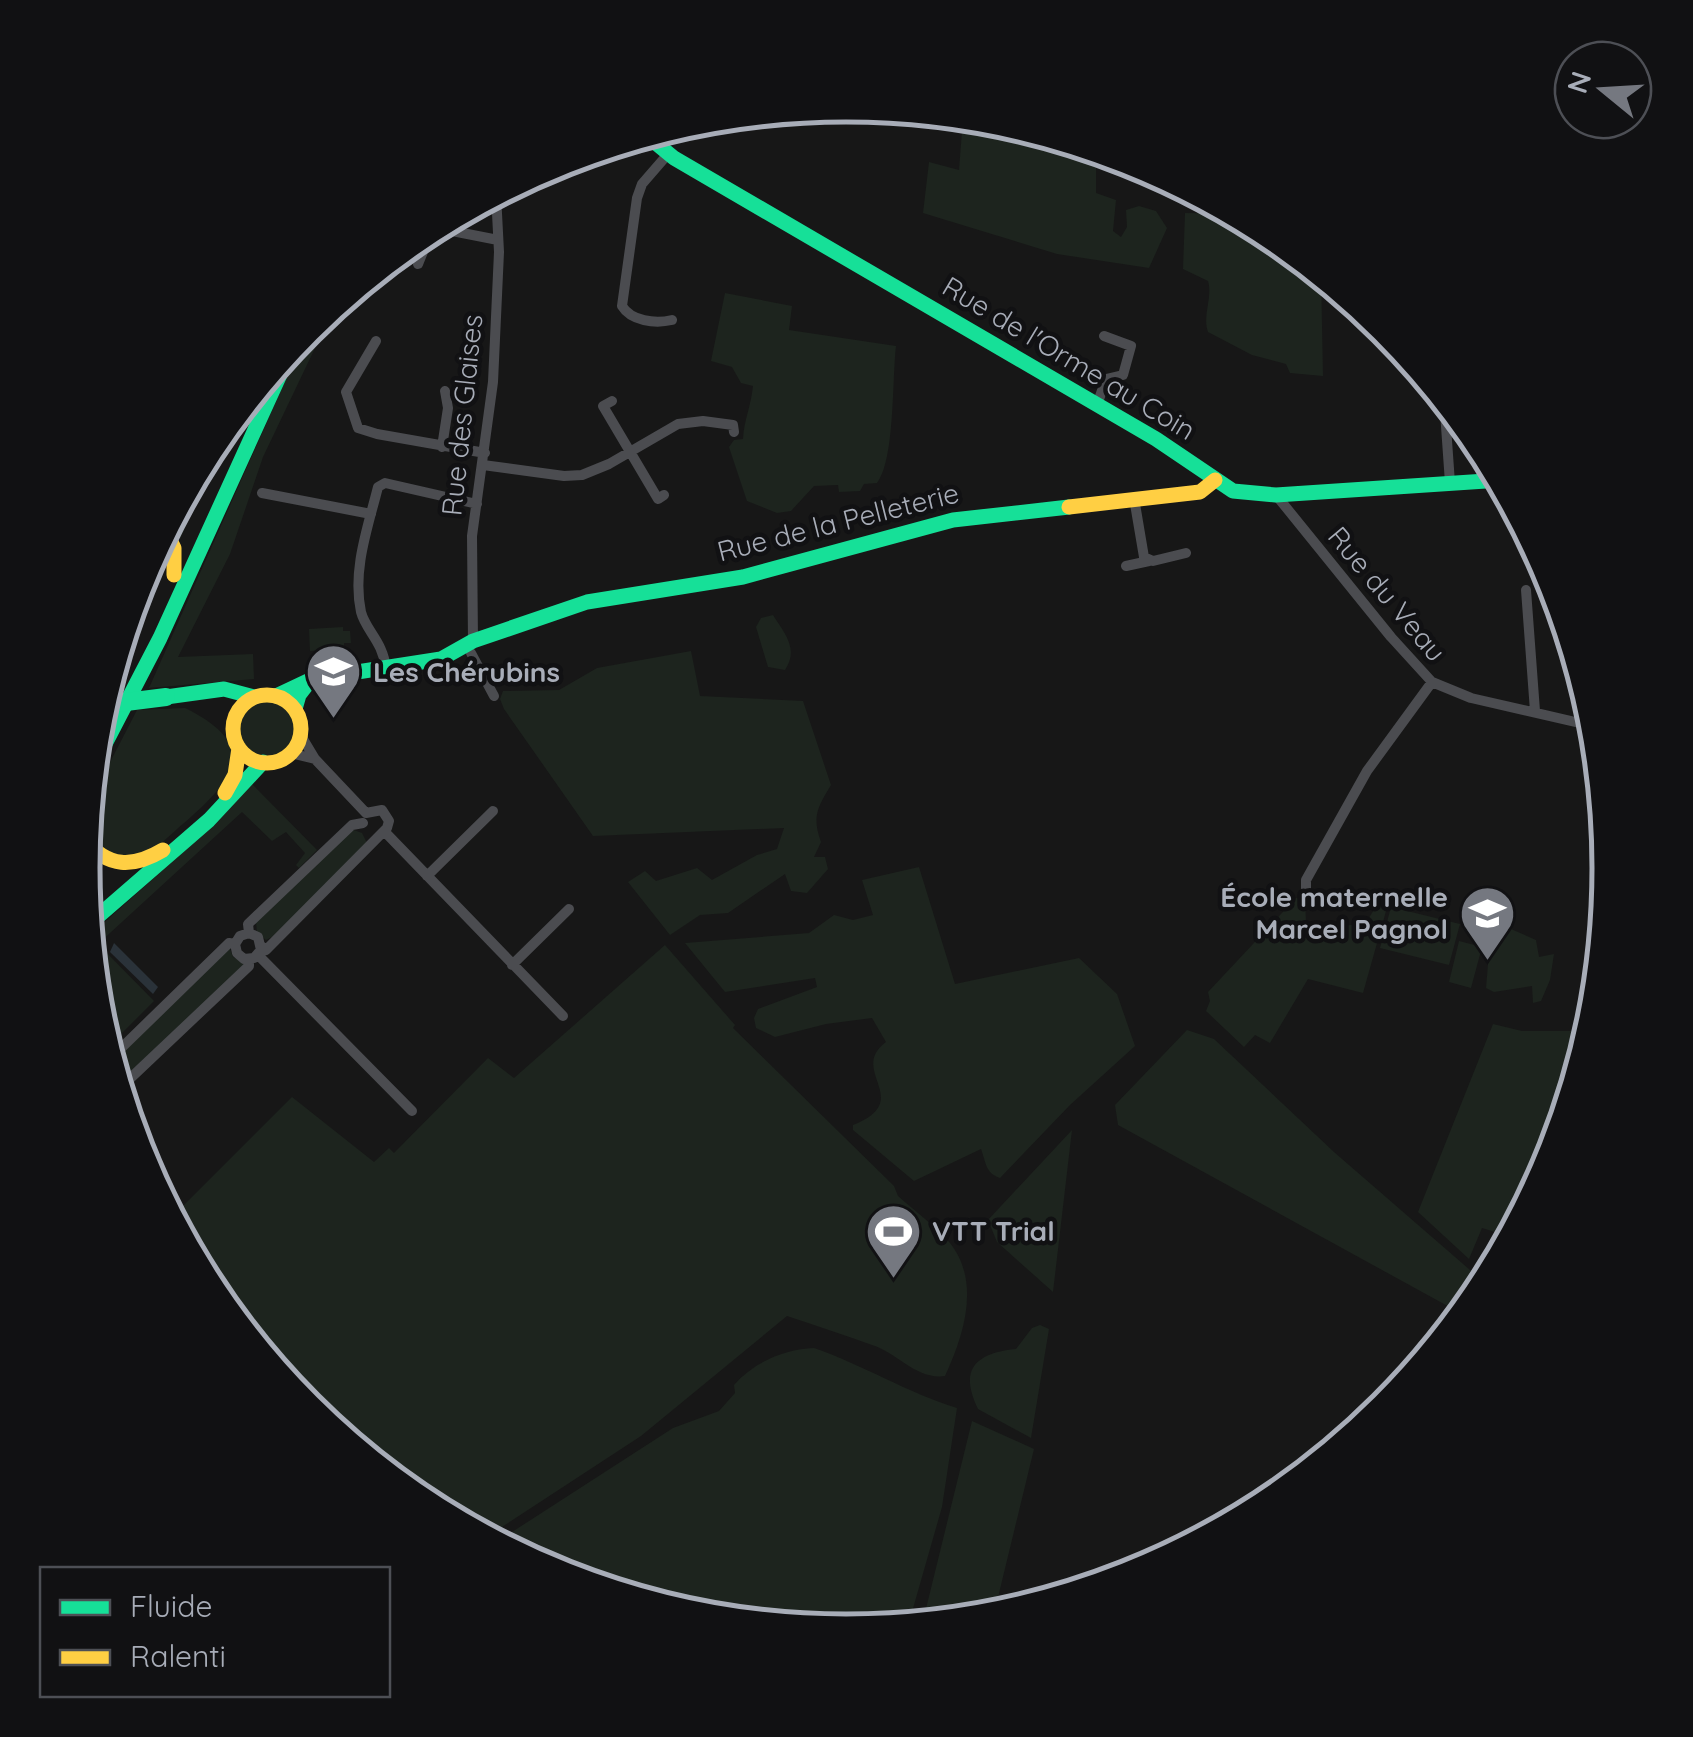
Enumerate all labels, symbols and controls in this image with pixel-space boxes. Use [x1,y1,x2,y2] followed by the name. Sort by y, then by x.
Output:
[1553,40,1653,140] north arrow
[1559,67,1599,97] text: N
[936,268,1202,447] street label: Rue de l'Orme au Coin
[434,312,489,517] street label: Rue des Glaises
[713,475,962,568] street label: Rue de la Pelleterie
[1321,519,1454,668] street label: Rue du Veau
[304,642,364,721] school or university icon: Les Chérubins
[373,654,560,689] place label: Les Chérubins
[1220,879,1448,946] place label: École maternelle Marcel Pagnol
[1457,883,1517,962] school or university icon: École maternelle Marcel Pagnol
[863,1201,923,1280] sports icon: VTT Trial
[932,1213,1055,1248] place label: VTT Trial
[40,1567,390,1697] legend
[130,1587,212,1625] text: Fluide
[130,1637,226,1675] text: Ralenti

